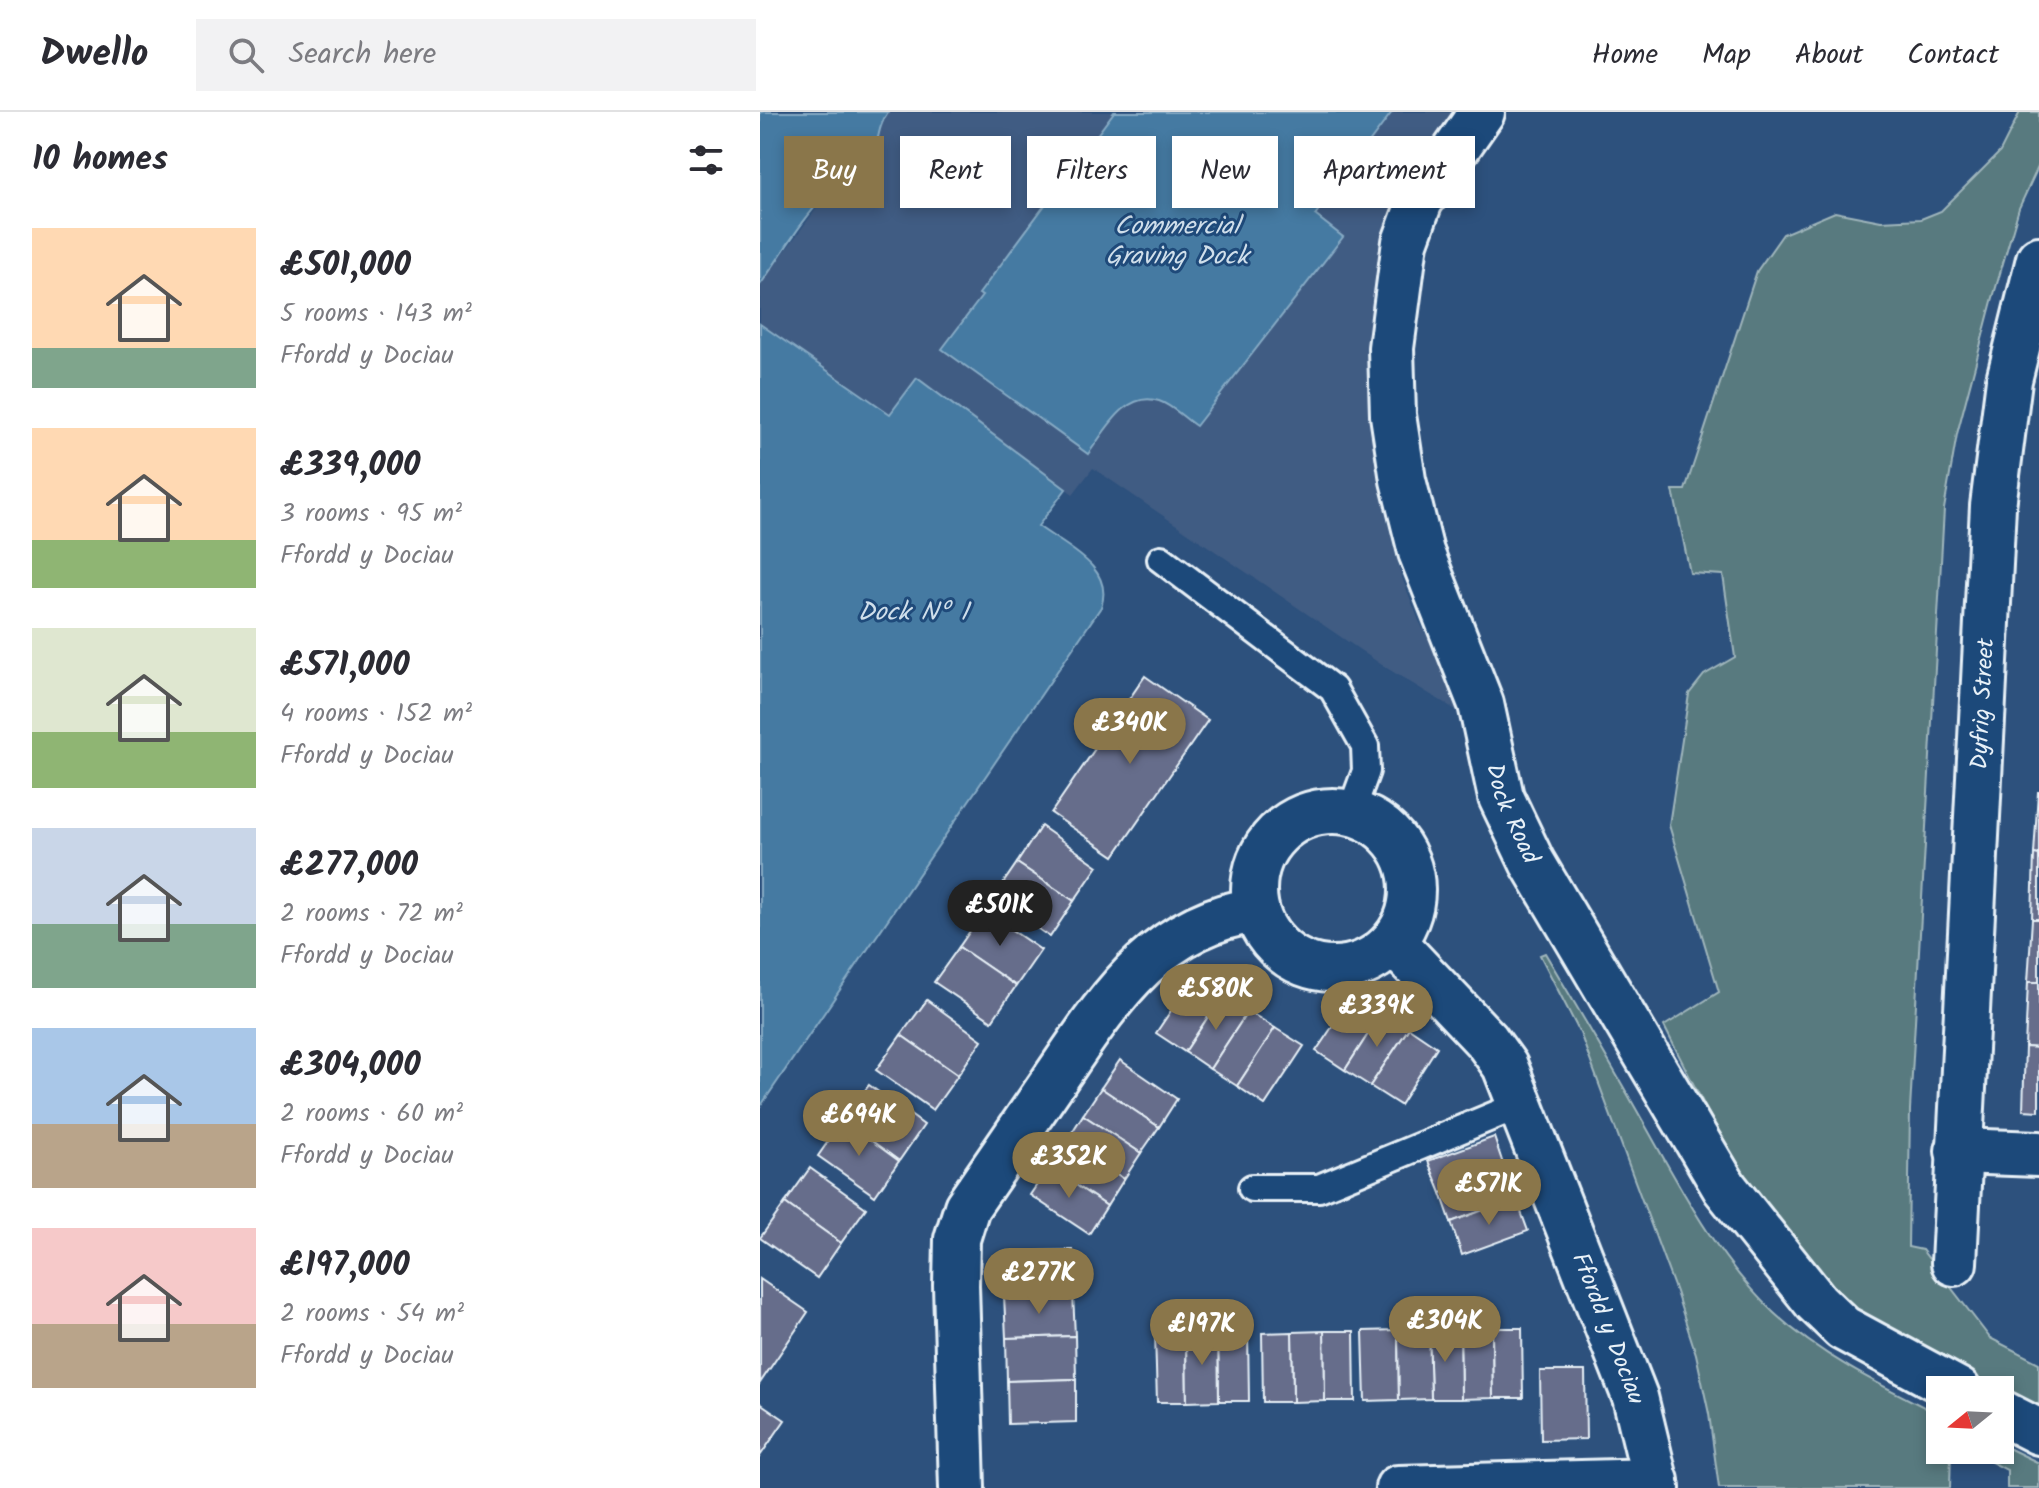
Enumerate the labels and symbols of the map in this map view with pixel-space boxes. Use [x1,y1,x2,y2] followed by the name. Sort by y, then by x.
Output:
[1106,206,1252,278] water label: Commercial Graving Dock
[858,592,972,634] water label: Dock Nº 1
[1960,636,2006,770] street label: Dyfrig Street
[1074,698,1186,766] pin: £340K
[1475,760,1550,872] street label: Dock Road
[944,880,1056,948] pin: £501K
[1160,964,1272,1032] pin: £580K
[1321,981,1433,1049] pin: £339K
[803,1090,915,1158] pin: £694K
[1013,1132,1125,1200] pin: £352K
[1433,1159,1545,1227] pin: £571K
[1561,1247,1656,1409] street label: Ffordd y Dociau
[983,1248,1095,1316] pin: £277K
[1389,1296,1501,1364] pin: £304K
[1146,1299,1258,1367] pin: £197K
[1926,1376,2014,1464] north arrow

